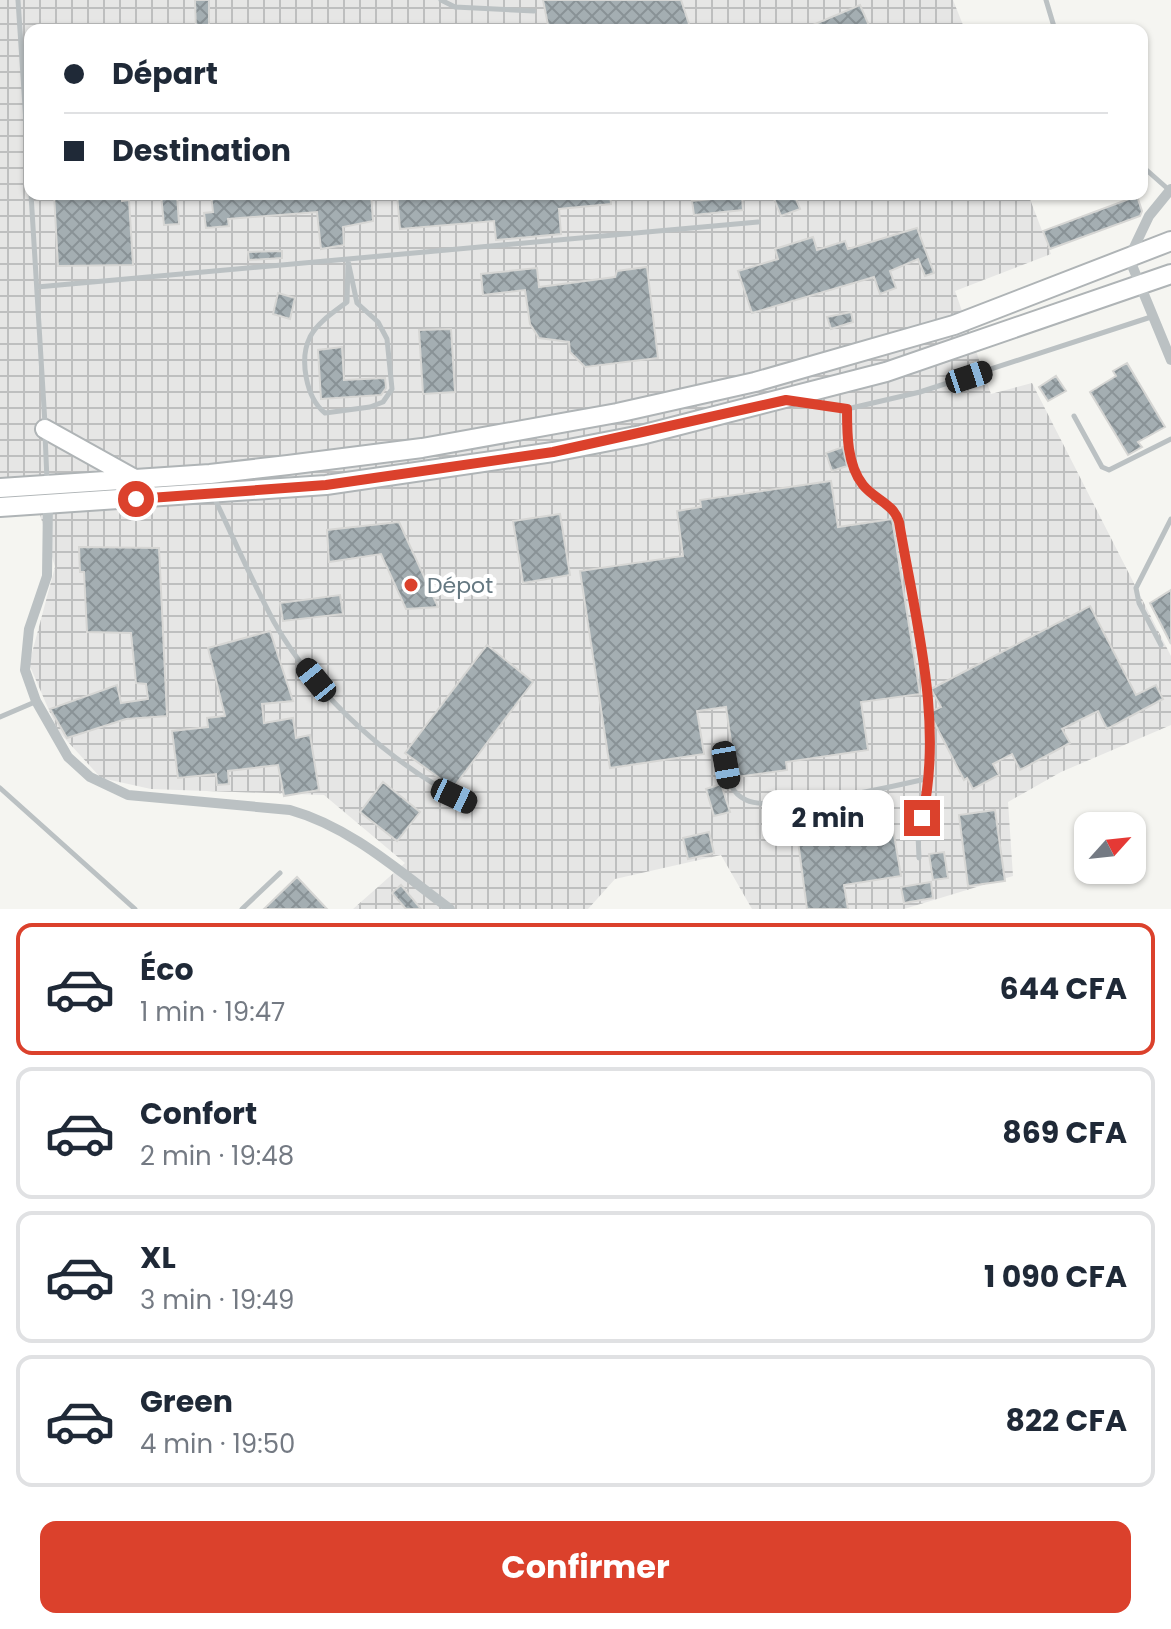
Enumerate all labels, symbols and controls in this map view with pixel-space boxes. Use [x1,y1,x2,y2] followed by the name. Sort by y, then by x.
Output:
[112,52,218,95] text: Départ
[112,129,291,172] text: Destination
[942,358,996,396] car
[118,481,154,517] route start
[427,570,493,601] place label: Dépot
[402,576,420,594] marker: Dépot
[292,654,340,706] car
[710,739,742,791] car
[427,775,481,817] car
[762,790,894,846] callout: 2 min
[791,800,865,836] text: 2 min
[904,800,940,836] route end
[1074,812,1146,884] north arrow
[1074,812,1146,884] map controls
[140,948,194,991] text: Éco
[44,953,116,1025] icon: car
[1000,967,1127,1010] text: 644 CFA
[140,994,285,1030] text: 1 min · 19:47
[140,1092,257,1135] text: Confort
[44,1097,116,1169] icon: car
[1002,1111,1127,1154] text: 869 CFA
[140,1138,294,1174] text: 2 min · 19:48
[140,1236,176,1279] text: XL
[44,1241,116,1313] icon: car
[984,1255,1127,1298] text: 1 090 CFA
[140,1282,294,1318] text: 3 min · 19:49
[140,1380,233,1423] text: Green
[44,1385,116,1457] icon: car
[1006,1399,1127,1442] text: 822 CFA
[140,1426,295,1462] text: 4 min · 19:50
[40,1521,1131,1613] button: Confirmer

